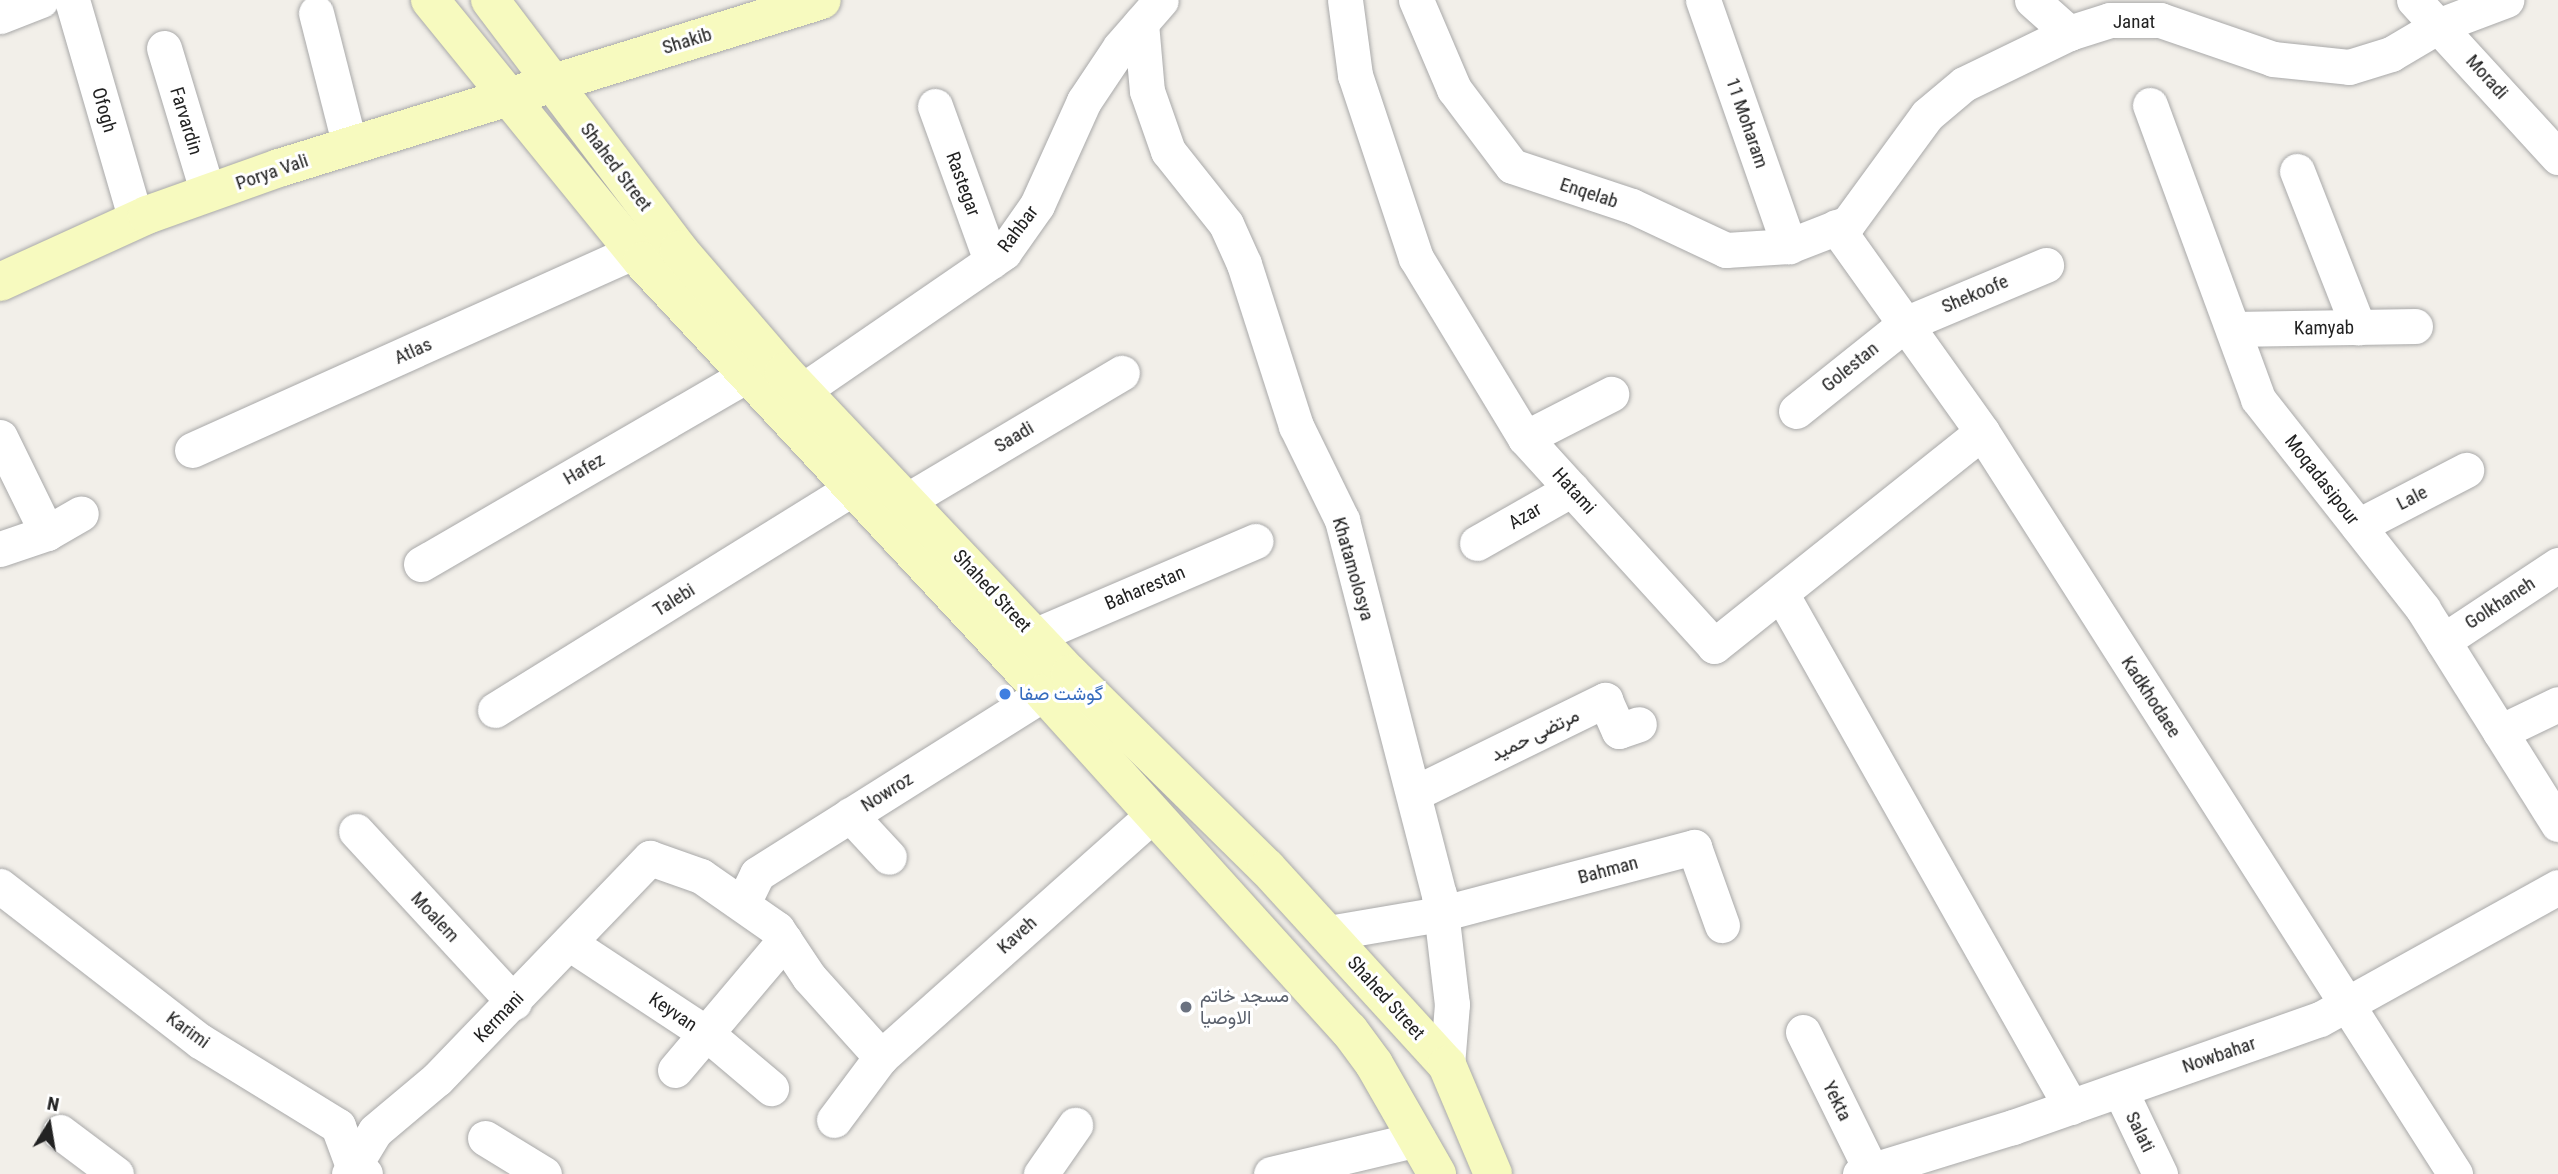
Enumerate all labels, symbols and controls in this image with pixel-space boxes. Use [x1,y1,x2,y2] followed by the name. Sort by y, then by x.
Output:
[2113,11,2155,33] street label: Janat
[660,23,714,59] street label: Shakib
[2461,50,2513,104] street label: Moradi
[1721,75,1773,171] street label: 11 Moharam
[165,84,207,158] street label: Farvardin
[87,85,121,135] street label: Ofogh
[575,118,657,216] street label: Shahed Street
[233,149,311,195] street label: Porya Vali
[941,149,985,219] street label: Rastegar
[1557,173,1621,213] street label: Enqelab
[993,201,1043,257] street label: Rahbar
[1938,270,2012,318] street label: Shekoofe
[2294,316,2354,340] street label: Kamyab
[391,333,435,369] street label: Atlas
[1817,337,1883,397] street label: Golestan
[990,416,1038,458] street label: Saadi
[2280,430,2364,530] street label: Moqadasipour
[559,448,609,490] street label: Hafez
[1547,463,1601,519] street label: Hatami
[2393,481,2431,515] street label: Lale
[1504,498,1546,534] street label: Azar
[1327,515,1379,623] street label: Khatamolosya
[948,545,1036,637] street label: Shahed Street
[1101,561,1189,615] street label: Baharestan
[2461,572,2539,634] street label: Golkhaneh
[649,578,699,622] street label: Talebi
[2116,652,2186,742] street label: Kadkhodaee
[1019,683,1103,705] place label: گوشت صفا
[997,686,1013,702] marker: گوشت صفا
[1487,704,1583,766] street label: مرتضی حمید
[857,767,917,817] street label: Nowroz
[1575,851,1641,889] street label: Bahman
[406,887,464,947] street label: Moalem
[992,911,1042,959] street label: Kaveh
[1343,952,1429,1044] street label: Shahed Street
[1200,985,1289,1029] place label: مسجد خاتم الاوصیا
[469,987,529,1047] street label: Kermani
[645,988,701,1036] street label: Keyvan
[1178,999,1194,1015] marker: مسجد خاتم الاوصیا
[162,1007,214,1053] street label: Karimi
[2179,1032,2259,1078] street label: Nowbahar
[1818,1077,1856,1125] street label: Yekta
[14,1090,84,1160] north arrow
[45,1091,61,1116] text: N
[2120,1108,2160,1156] street label: Salati

